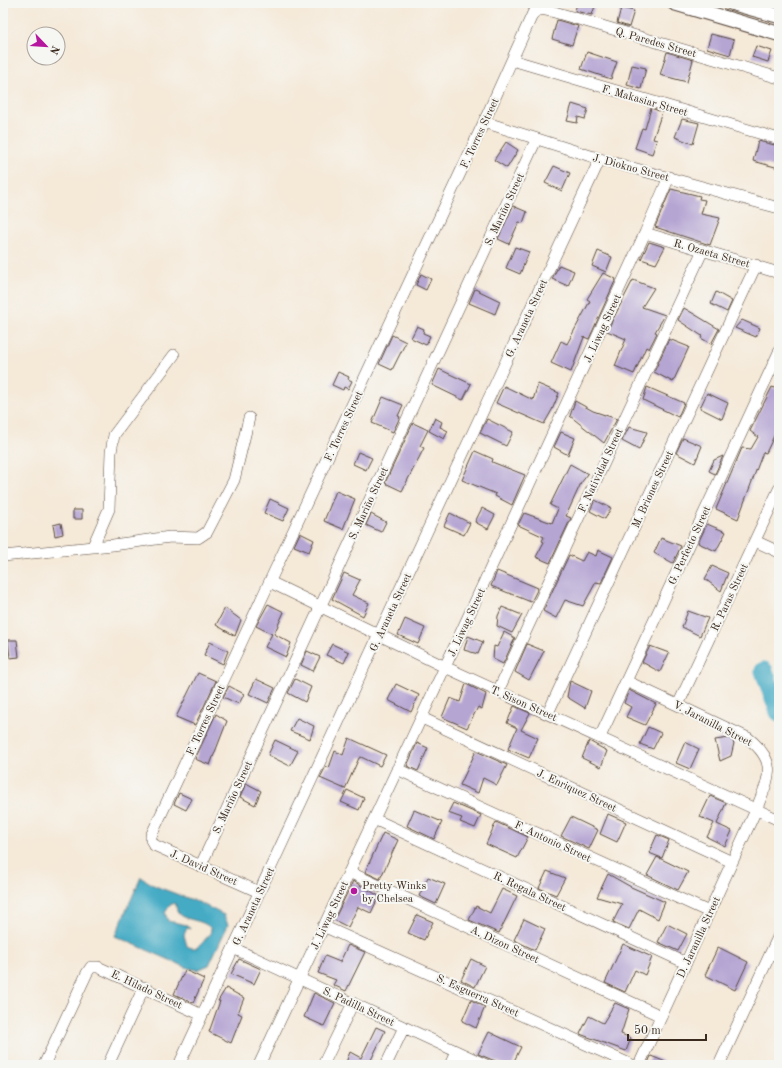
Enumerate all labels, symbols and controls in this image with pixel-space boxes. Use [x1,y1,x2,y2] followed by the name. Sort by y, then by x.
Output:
[26,26,66,66] north arrow
[614,27,697,60] street label: Q. Paredes Street
[47,43,60,56] text: N
[601,84,689,119] street label: F. Makasiar Street
[459,97,502,171] street label: F. Torres Street
[591,153,670,184] street label: J. Diokno Street
[484,171,527,248] street label: S. Mariño Street
[672,238,751,271] street label: R. Ozaeta Street
[504,278,550,359] street label: G. Araneta Street
[583,293,624,365] street label: J. Liwag Street
[323,390,366,464] street label: F. Torres Street
[577,427,626,514] street label: F. Natividad Street
[631,449,676,530] street label: M. Briones Street
[348,465,391,542] street label: S. Mariño Street
[667,504,713,587] street label: G. Perfecto Street
[710,562,751,633] street label: R. Paras Street
[368,572,414,653] street label: G. Araneta Street
[447,587,488,659] street label: J. Liwag Street
[185,684,228,758] street label: F. Torres Street
[488,685,558,724] street label: T. Sison Street
[671,700,754,749] street label: V. Jaranilla Street
[212,759,255,836] street label: S. Mariño Street
[535,768,618,815] street label: J. Enriquez Street
[512,820,592,865] street label: F. Antonio Street
[168,849,239,888] street label: J. David Street
[231,866,277,947] street label: G. Araneta Street
[491,871,568,914] street label: R. Regala Street
[310,880,351,952] street label: J. Liwag Street
[362,881,427,905] place label: Pretty Winks by Chelsea
[349,886,359,896] marker: Pretty Winks by Chelsea
[676,895,723,980] street label: D. Jaranilla Street
[468,925,541,966] street label: A. Dizon Street
[109,969,184,1012] street label: E. Hilado Street
[435,973,520,1020] street label: S. Esguerra Street
[321,986,396,1029] street label: S. Padilla Street
[628,1016,706,1042] scale bar
[634,1024,661,1037] text: 50 m

